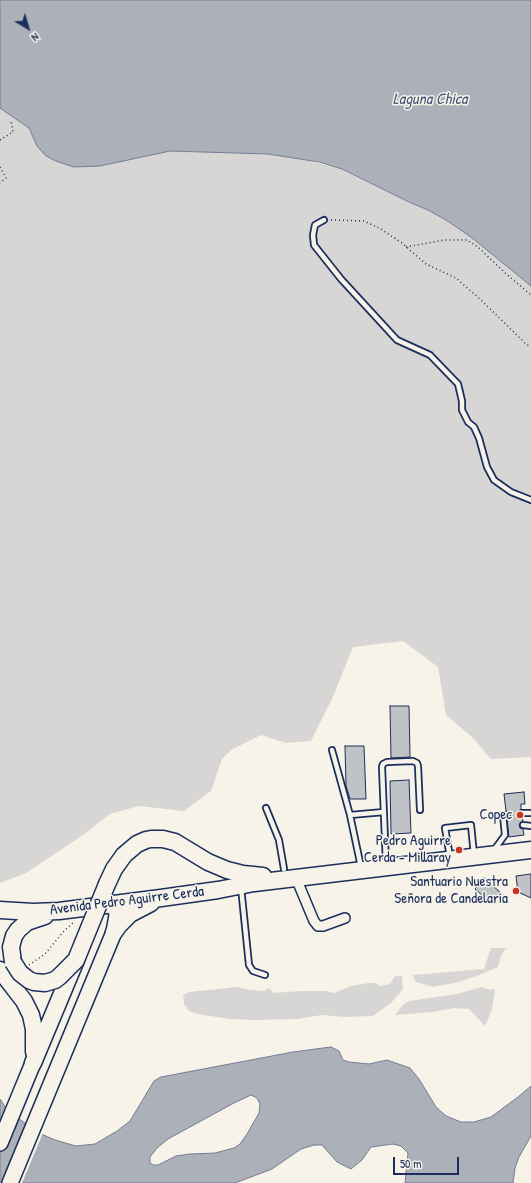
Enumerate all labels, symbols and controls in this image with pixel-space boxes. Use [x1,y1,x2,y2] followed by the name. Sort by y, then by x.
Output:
[8,8,48,48] north arrow
[29,30,42,45] text: N
[393,90,467,110] water label: Laguna Chica
[480,806,512,824] place label: Copec
[515,810,525,820] marker: Copec
[364,832,451,867] place label: Pedro Aguirre Cerda - Millaray
[454,845,464,855] marker: Pedro Aguirre Cerda - Millaray
[394,873,508,908] place label: Santuario Nuestra Señora de Candelaria
[49,883,205,919] street label: Avenida Pedro Aguirre Cerda
[511,886,521,896] marker: Santuario Nuestra Señora de Candelaria
[395,1149,461,1175] scale bar
[400,1155,421,1172] text: 50 m

